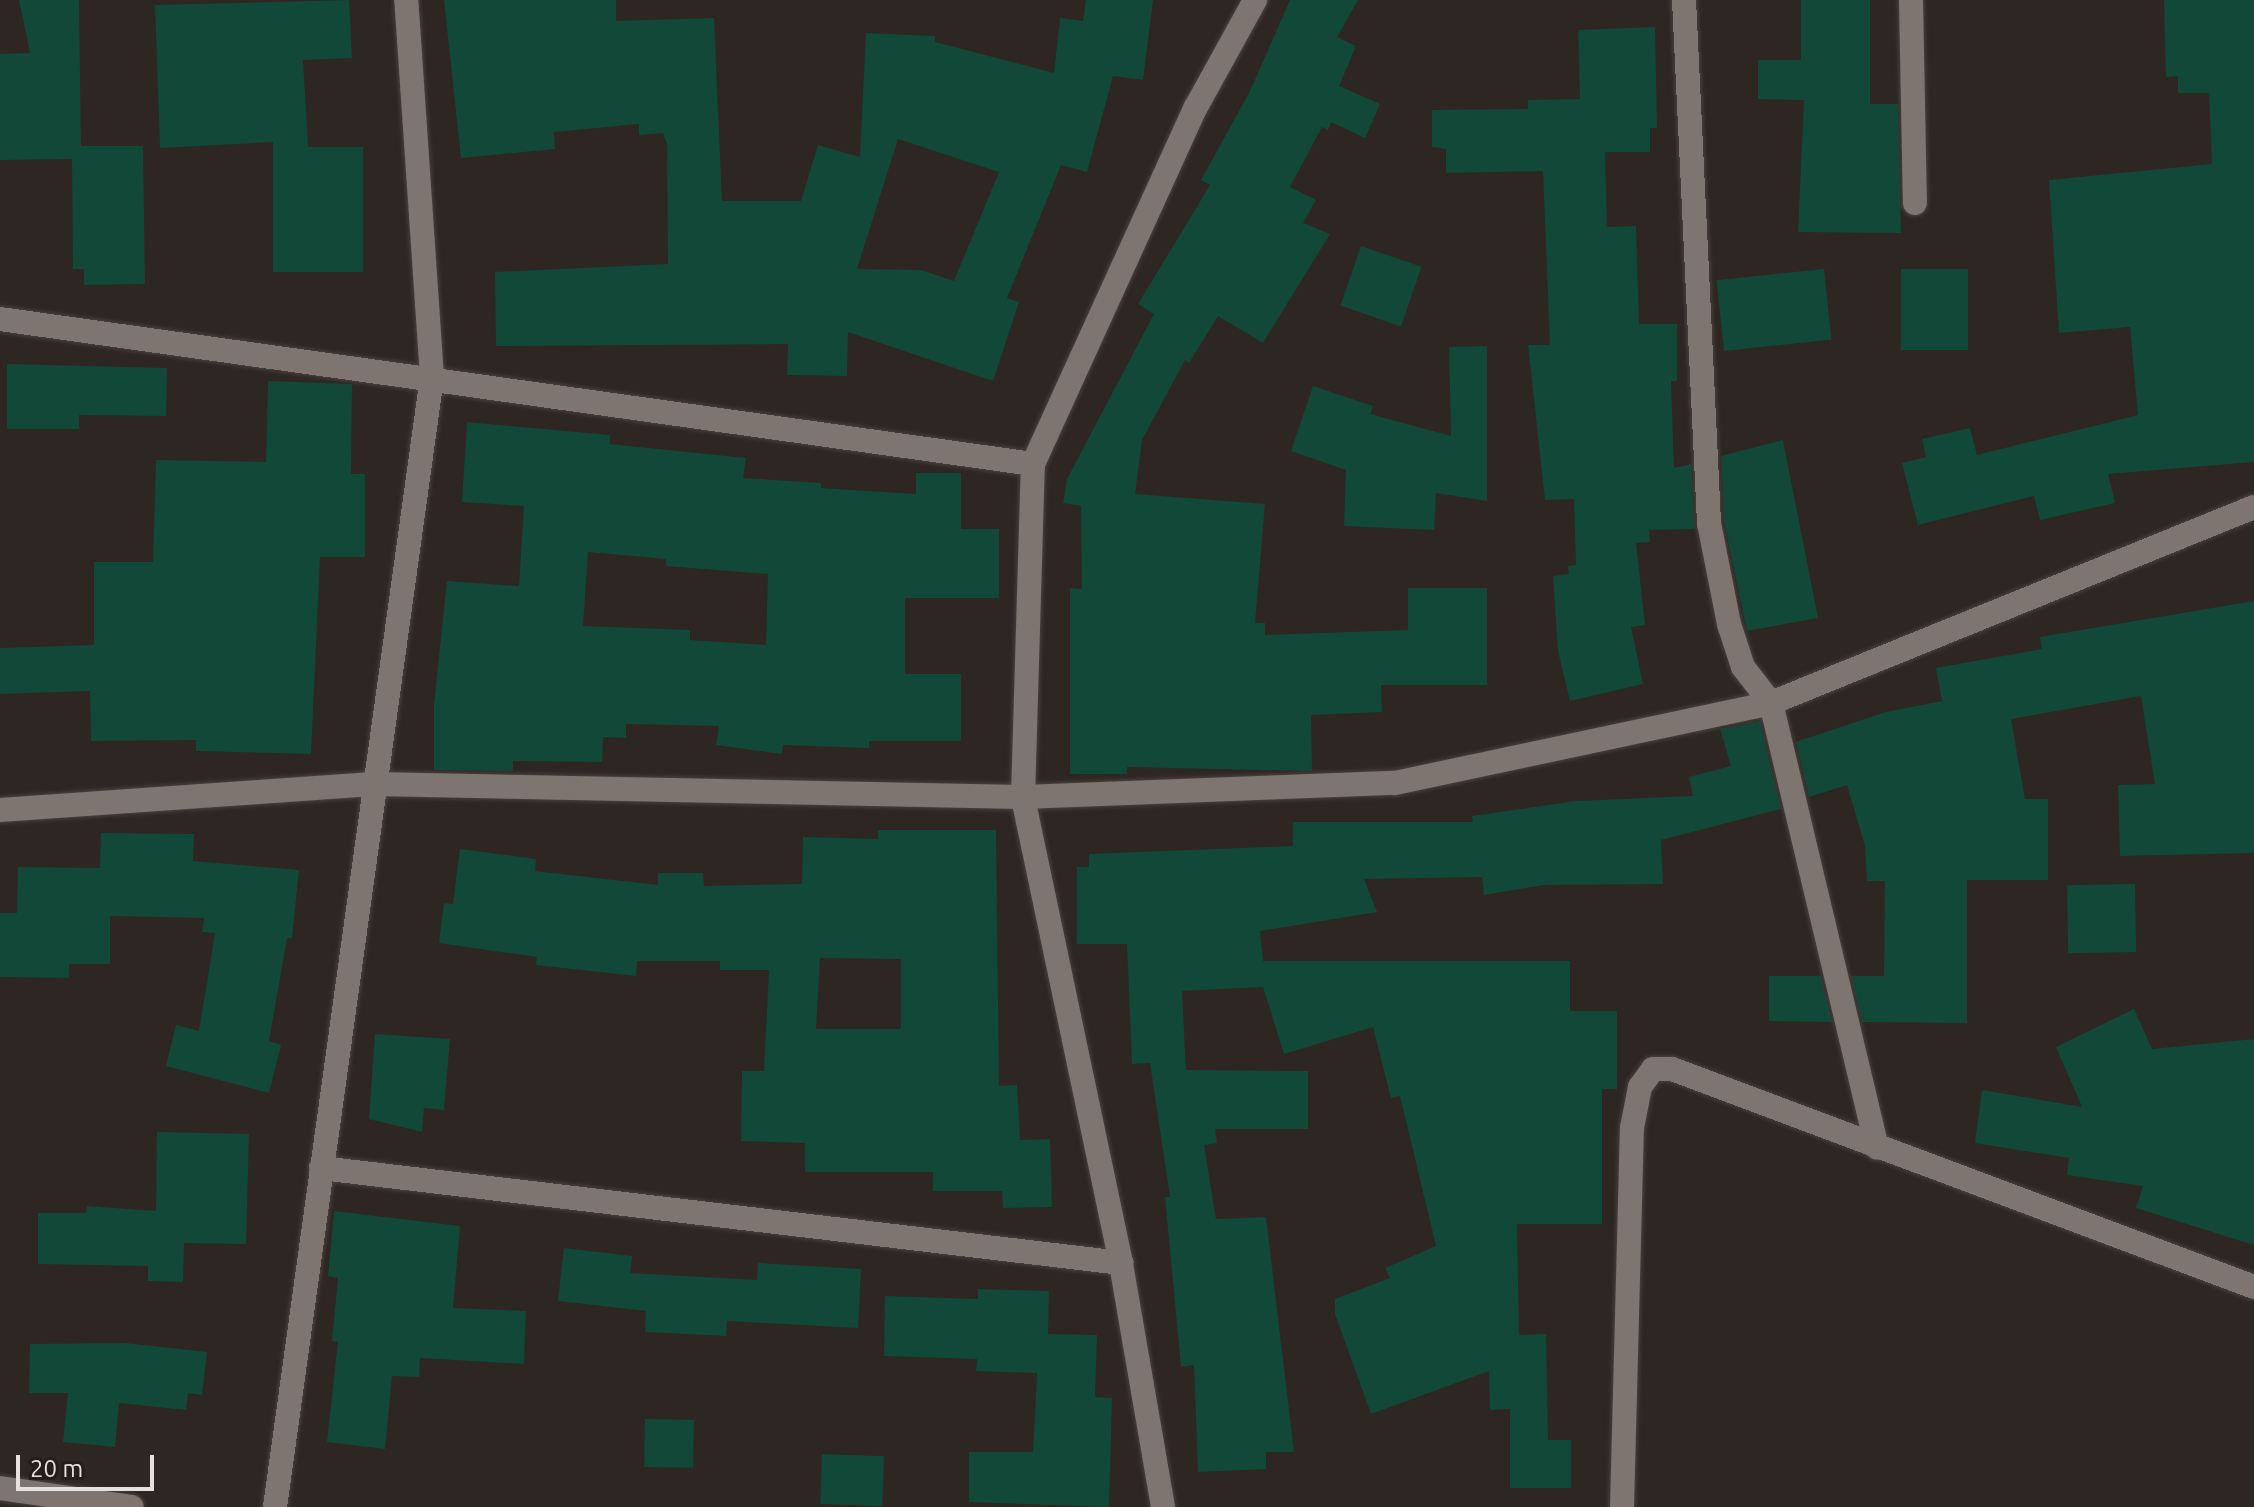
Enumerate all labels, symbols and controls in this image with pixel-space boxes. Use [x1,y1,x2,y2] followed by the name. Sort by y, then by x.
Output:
[20,1439,158,1489] scale bar
[30,1455,83,1482] text: 20 m

